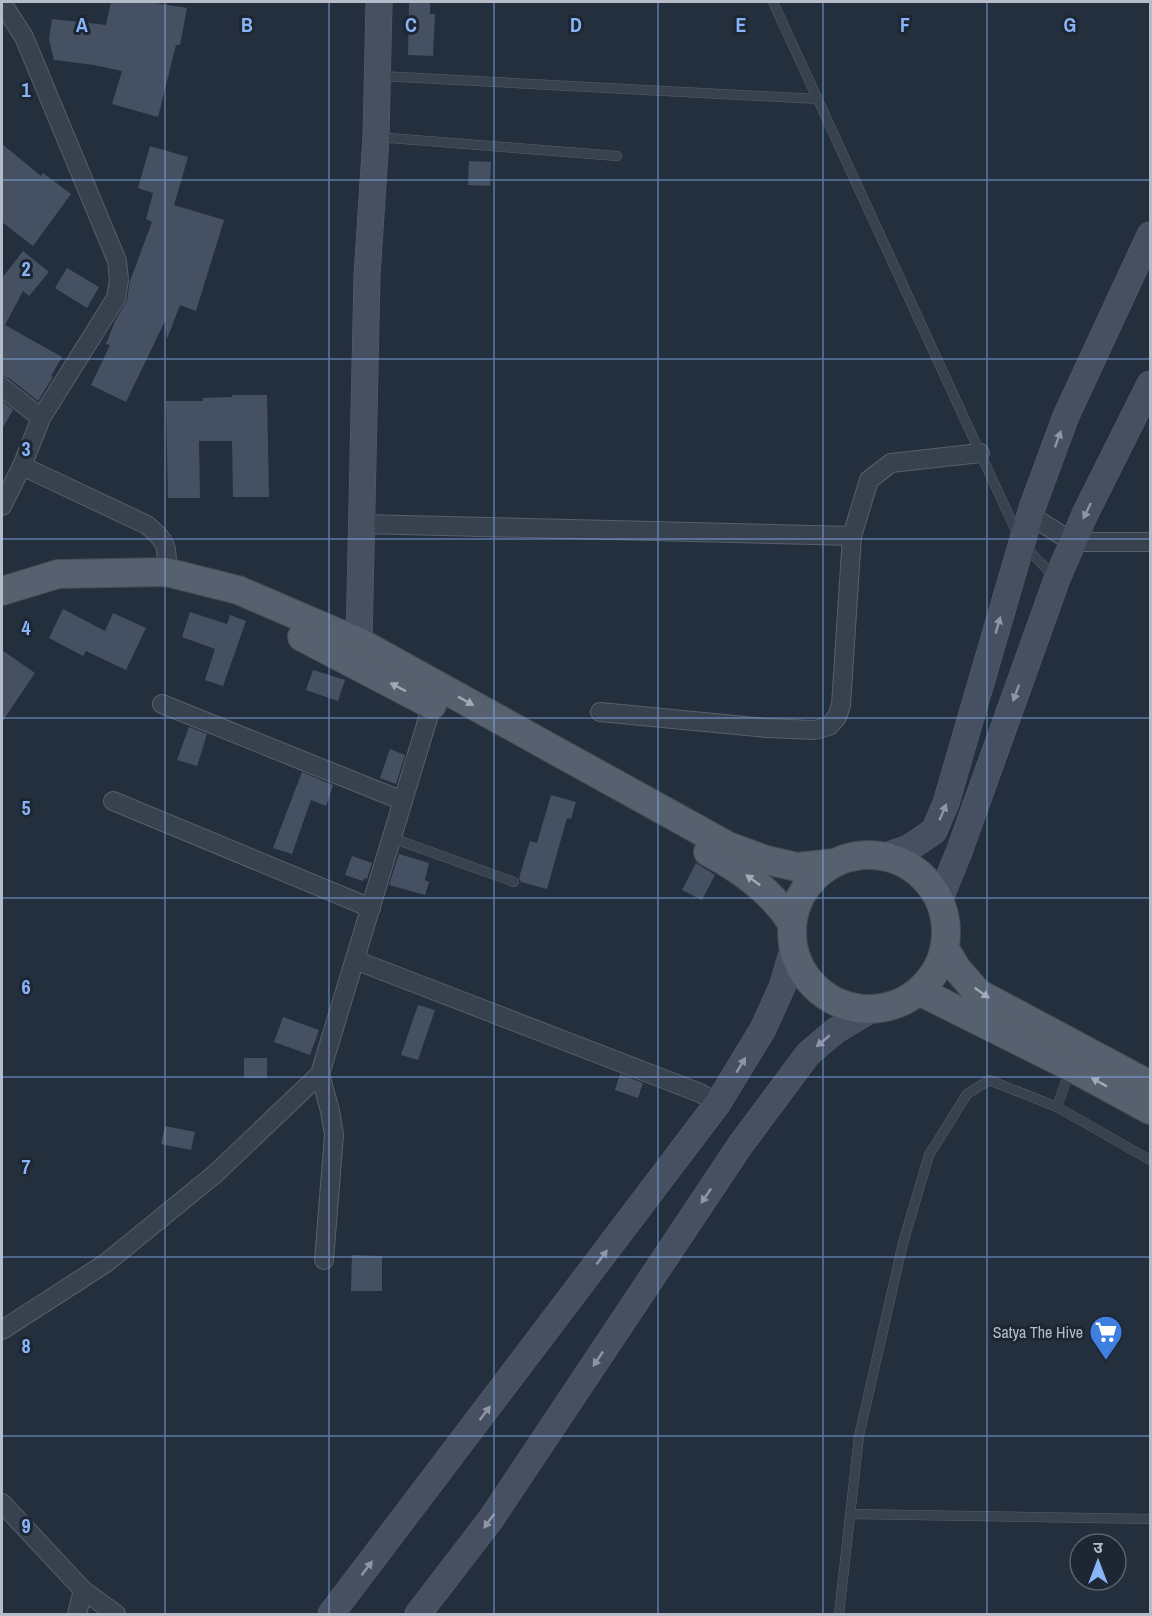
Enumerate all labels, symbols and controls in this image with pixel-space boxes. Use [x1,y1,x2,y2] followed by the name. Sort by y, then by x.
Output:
[76,11,88,38] text: A
[241,11,253,38] text: B
[405,11,417,38] text: C
[570,11,582,38] text: D
[736,11,747,38] text: E
[900,11,910,38] text: F
[1064,11,1076,38] text: G
[21,76,31,103] text: 1
[21,255,31,282] text: 2
[1053,430,1063,448] one-way arrow
[21,435,31,462] text: 3
[1082,503,1091,520] one-way arrow
[21,614,31,641] text: 4
[994,616,1003,634] one-way arrow
[389,682,407,692] one-way arrow
[1010,684,1020,702] one-way arrow
[457,696,474,706] one-way arrow
[21,794,31,821] text: 5
[938,802,948,820] one-way arrow
[746,874,762,886] one-way arrow
[21,973,31,1000] text: 6
[973,987,989,999] one-way arrow
[816,1034,831,1047] one-way arrow
[736,1057,747,1073] one-way arrow
[1090,1077,1107,1087] one-way arrow
[21,1153,31,1180] text: 7
[700,1188,712,1204] one-way arrow
[596,1249,609,1265] one-way arrow
[1088,1314,1124,1361] supermarket icon: Satya The Hive
[993,1321,1083,1343] place label: Satya The Hive
[21,1332,31,1359] text: 8
[592,1350,604,1366] one-way arrow
[479,1405,491,1421] one-way arrow
[21,1512,31,1539] text: 9
[483,1512,495,1528] one-way arrow
[1068,1532,1128,1592] north arrow
[1093,1536,1103,1558] text: उ
[361,1560,373,1576] one-way arrow

